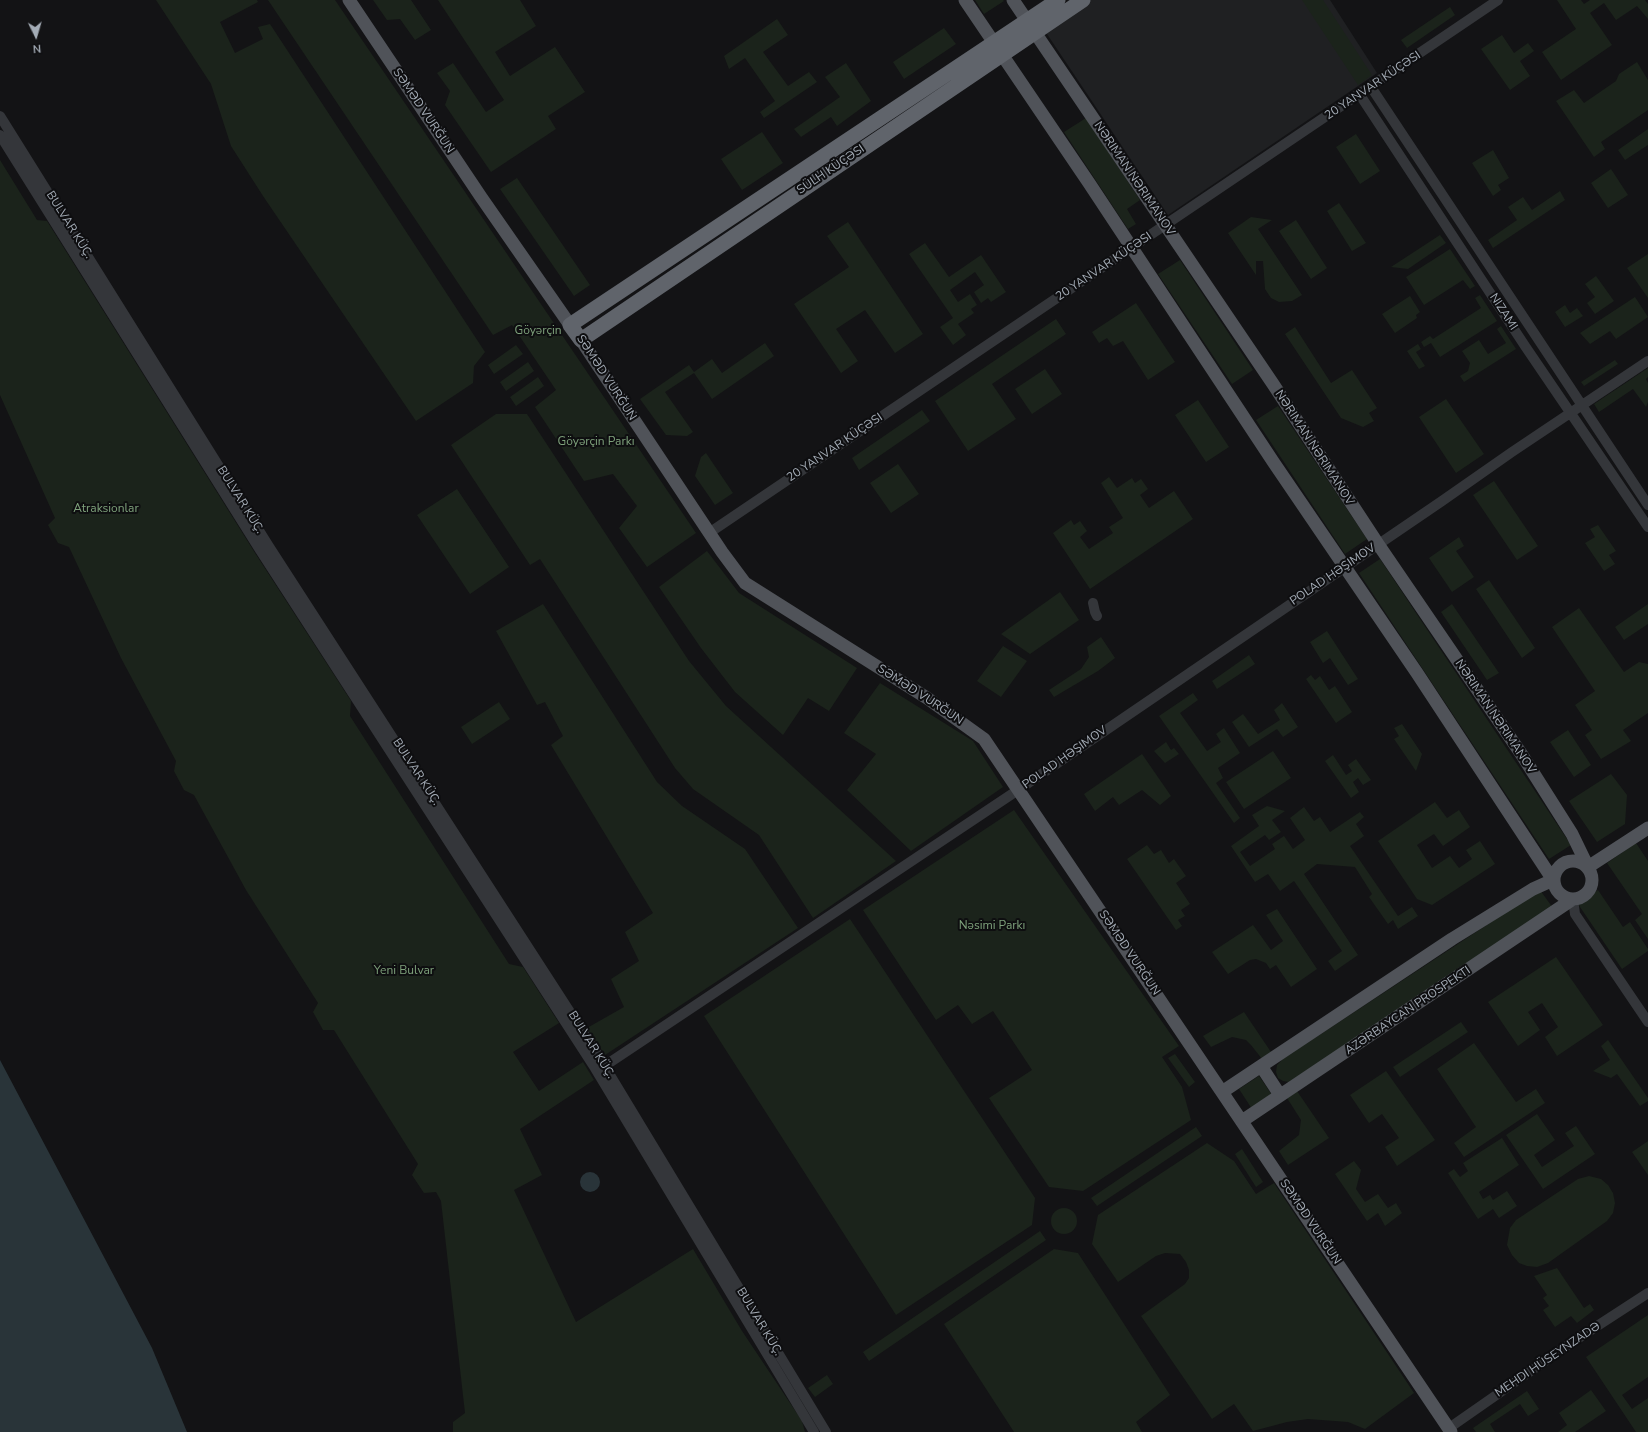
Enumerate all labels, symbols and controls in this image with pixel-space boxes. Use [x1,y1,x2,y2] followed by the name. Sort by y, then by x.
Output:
[16,16,56,56] north arrow
[32,41,42,56] text: N
[1322,49,1424,123] street label: 20 YANVAR KÜÇƏSI
[389,66,457,156] street label: SƏMƏD VURĞUN
[1090,119,1178,239] street label: NƏRIMAN NƏRIMANOV
[794,142,868,198] street label: SÜLH KÜÇƏSI
[43,189,95,261] street label: BULVAR KÜÇ.
[1053,230,1155,304] street label: 20 YANVAR KÜÇƏSI
[1486,291,1520,333] street label: NIZAMI
[514,324,562,338] park label: Göyərçin
[573,332,639,424] street label: SƏMƏD VURĞUN
[1271,388,1357,508] street label: NƏRIMAN NƏRIMANOV
[784,411,886,485] street label: 20 YANVAR KÜÇƏSI
[558,435,634,449] park label: Göyərçin Parkı
[214,464,266,536] street label: BULVAR KÜÇ.
[73,502,139,516] park label: Atraksionlar
[1288,541,1378,609] street label: POLAD HƏŞIMOV
[1451,657,1539,777] street label: NƏRIMAN NƏRIMANOV
[874,662,966,728] street label: SƏMƏD VURĞUN
[1020,723,1110,793] street label: POLAD HƏŞIMOV
[389,736,443,808] street label: BULVAR KÜÇ.
[1095,908,1163,998] street label: SƏMƏD VURĞUN
[959,919,1025,933] park label: Nəsimi Parkı
[374,964,434,978] park label: Yeni Bulvar
[1343,964,1473,1058] street label: AZƏRBAYCAN PROSPEKTI
[565,1009,617,1081] street label: BULVAR KÜÇ.
[1276,1177,1344,1267] street label: SƏMƏD VURĞUN
[733,1285,785,1359] street label: BULVAR KÜÇ.
[1493,1319,1603,1401] street label: MEHDI HÜSEYNZADƏ

